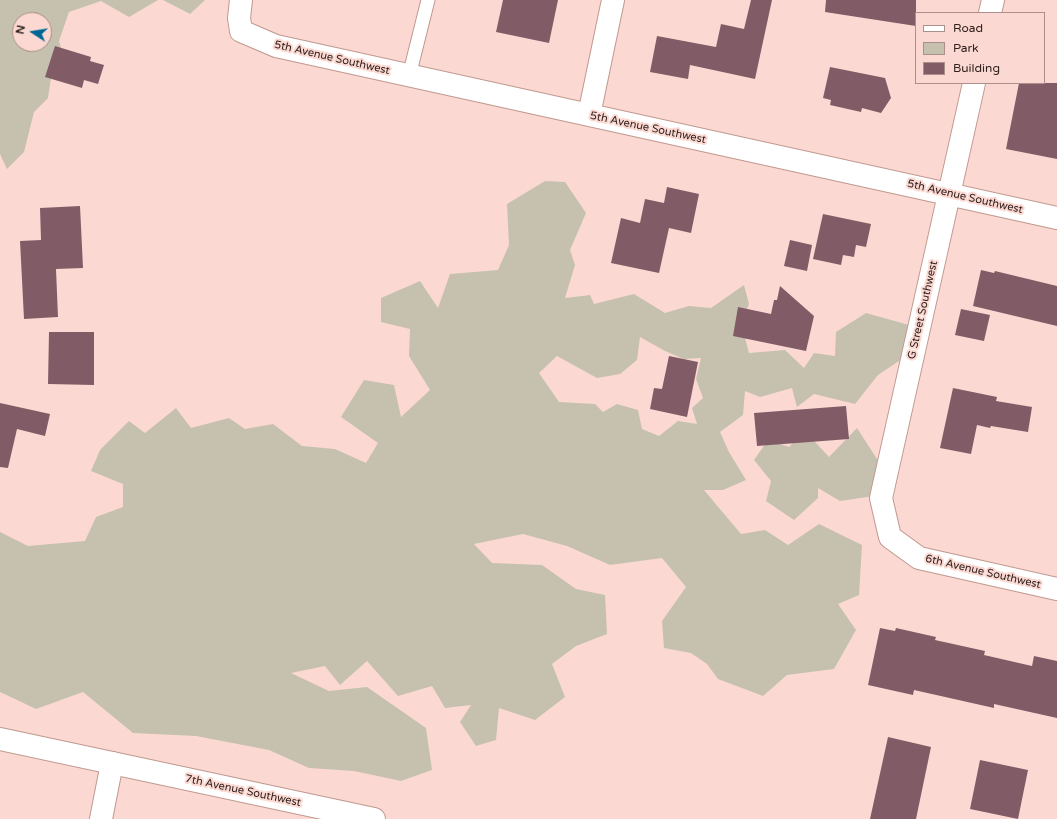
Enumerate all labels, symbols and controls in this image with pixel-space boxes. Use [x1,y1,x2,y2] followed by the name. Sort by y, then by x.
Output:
[12,12,52,52] north arrow
[915,12,1045,84] legend
[953,21,983,35] text: Road
[13,24,28,35] text: N
[273,38,391,78] street label: 5th Avenue Southwest
[953,41,979,55] text: Park
[953,61,1000,75] text: Building
[589,109,707,147] street label: 5th Avenue Southwest
[906,177,1024,217] street label: 5th Avenue Southwest
[905,259,941,361] street label: G Street Southwest
[924,552,1042,592] street label: 6th Avenue Southwest
[184,772,302,810] street label: 7th Avenue Southwest

